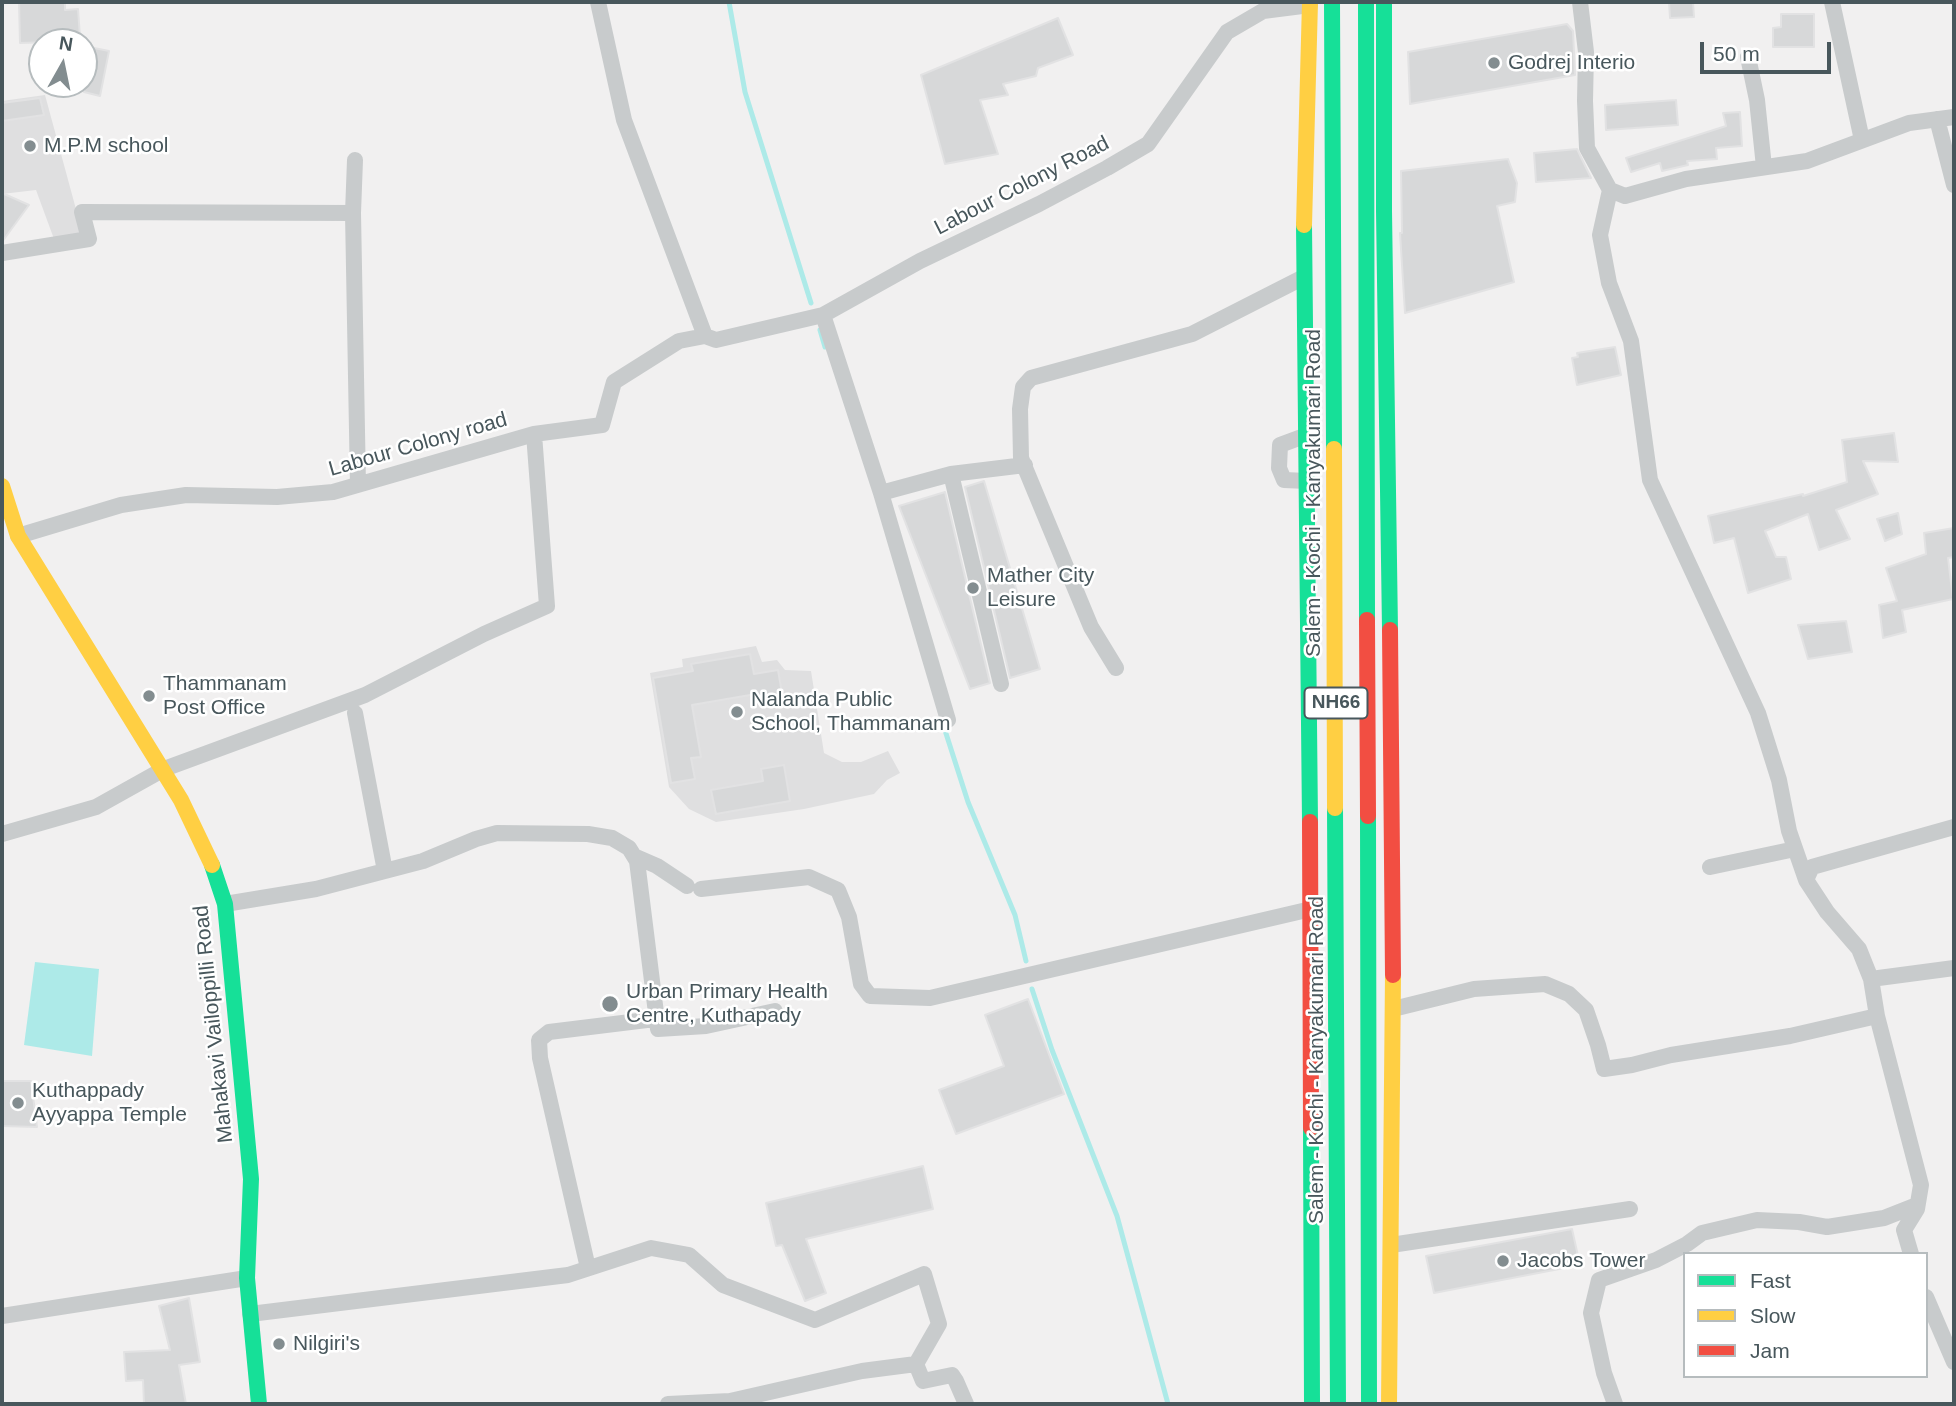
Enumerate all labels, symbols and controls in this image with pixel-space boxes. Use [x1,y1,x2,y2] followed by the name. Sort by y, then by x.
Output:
[28,28,98,98] north arrow
[1704,28,1835,72] scale bar
[58,32,74,55] text: N
[1713,42,1760,65] text: 50 m
[1508,50,1635,76] place label: Godrej Interio
[1486,55,1502,71] marker: Godrej Interio
[930,131,1114,241] street label: Labour Colony Road
[44,133,168,159] place label: M.P.M school
[22,138,38,154] marker: M.P.M school
[1301,329,1327,657] street label: Salem - Kochi - Kanyakumari Road
[326,407,510,483] street label: Labour Colony road
[987,563,1094,613] place label: Mather City Leisure
[965,580,981,596] marker: Mather City Leisure
[163,671,287,721] place label: Thammanam Post Office
[751,687,951,737] place label: Nalanda Public School, Thammanam
[141,688,157,704] marker: Thammanam Post Office
[1304,688,1368,718] road number: NH66
[729,704,745,720] marker: Nalanda Public School, Thammanam
[1304,896,1330,1224] street label: Salem - Kochi - Kanyakumari Road
[189,904,239,1144] street label: Mahakavi Vailoppilli Road
[626,979,828,1029] place label: Urban Primary Health Centre, Kuthapady
[600,994,620,1014] marker: Urban Primary Health Centre, Kuthapady
[32,1078,187,1128] place label: Kuthappady Ayyappa Temple
[10,1095,26,1111] marker: Kuthappady Ayyappa Temple
[1517,1248,1645,1274] place label: Jacobs Tower
[1683,1252,1928,1378] legend
[1495,1253,1511,1269] marker: Jacobs Tower
[1750,1269,1791,1292] text: Fast
[1750,1304,1796,1327] text: Slow
[293,1331,360,1357] place label: Nilgiri's
[271,1336,287,1352] marker: Nilgiri's
[1750,1339,1790,1362] text: Jam

